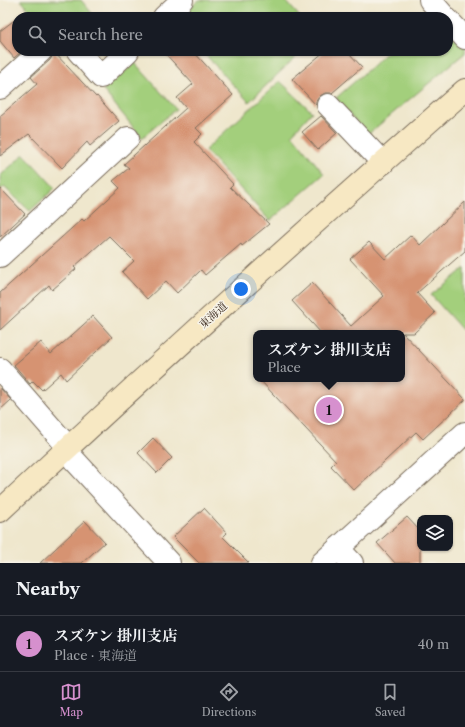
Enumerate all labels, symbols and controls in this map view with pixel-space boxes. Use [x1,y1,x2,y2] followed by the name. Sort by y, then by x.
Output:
[12,12,453,56] search box
[26,23,48,45] icon: search
[58,25,143,44] text: Search here
[231,279,251,299] your location
[196,299,230,331] street label: 東海道
[253,330,405,382] popup
[267,340,391,359] text: スズケン 掛川支店
[267,359,301,375] text: Place
[316,395,342,425] pin: 1
[417,515,453,551] map controls
[417,515,453,551] button: layers
[16,579,80,599] text: Nearby
[54,626,177,645] text: スズケン 掛川支店
[26,636,32,652] text: 1
[418,636,449,652] text: 40 m
[54,647,137,663] text: Place · 東海道
[59,681,83,719] tab: Map
[202,681,256,719] tab: Directions
[375,681,406,719] tab: Saved

